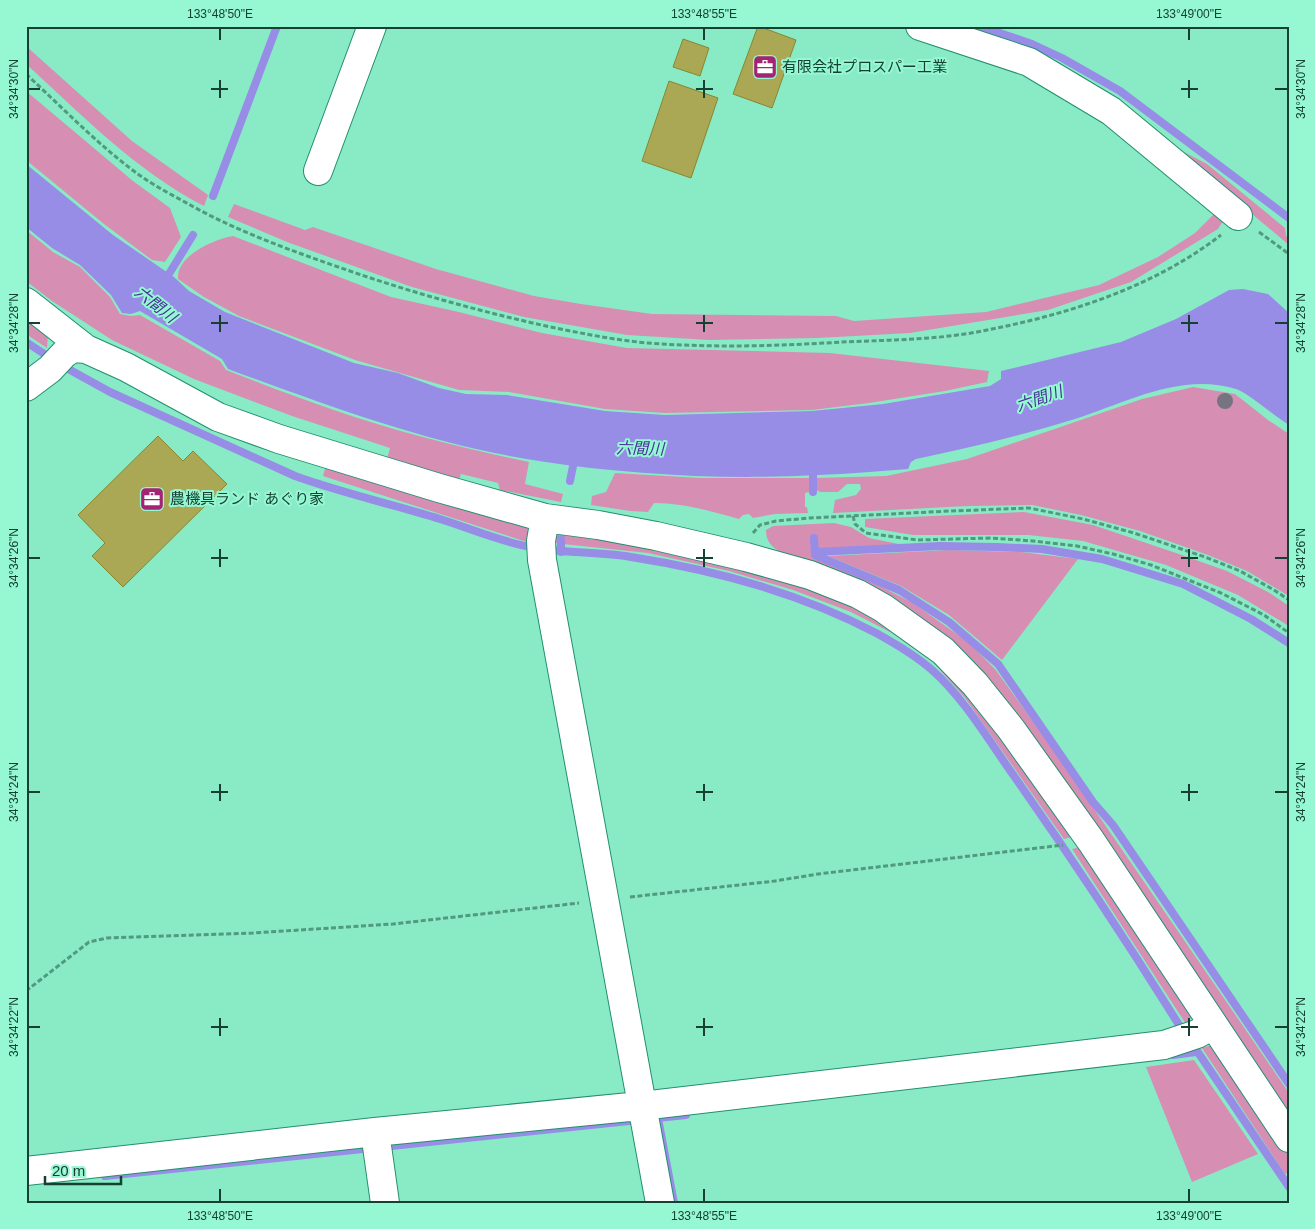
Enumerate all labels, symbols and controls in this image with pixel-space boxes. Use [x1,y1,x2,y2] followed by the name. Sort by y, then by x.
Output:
[187,7,253,21] text: 133°48'50"E
[671,7,737,21] text: 133°48'55"E
[1156,7,1222,21] text: 133°49'00"E
[752,54,778,80] office icon: 有限会社プロスパー工業
[782,58,947,75] place label: 有限会社プロスパー工業
[7,59,21,119] text: 34°34'30"N
[1294,59,1308,119] text: 34°34'30"N
[132,283,181,327] water label: 六間川
[7,293,21,353] text: 34°34'28"N
[1294,293,1308,353] text: 34°34'28"N
[1014,382,1067,414] water label: 六間川
[616,440,666,457] water label: 六間川
[139,486,165,512] office icon: 農機具ランド あぐり家
[170,490,324,507] place label: 農機具ランド あぐり家
[7,528,21,588] text: 34°34'26"N
[1294,528,1308,588] text: 34°34'26"N
[7,762,21,822] text: 34°34'24"N
[1294,762,1308,822] text: 34°34'24"N
[7,997,21,1057] text: 34°34'22"N
[1294,997,1308,1057] text: 34°34'22"N
[45,1154,121,1186] scale bar
[52,1162,85,1179] text: 20 m
[187,1209,253,1223] text: 133°48'50"E
[671,1209,737,1223] text: 133°48'55"E
[1156,1209,1222,1223] text: 133°49'00"E

